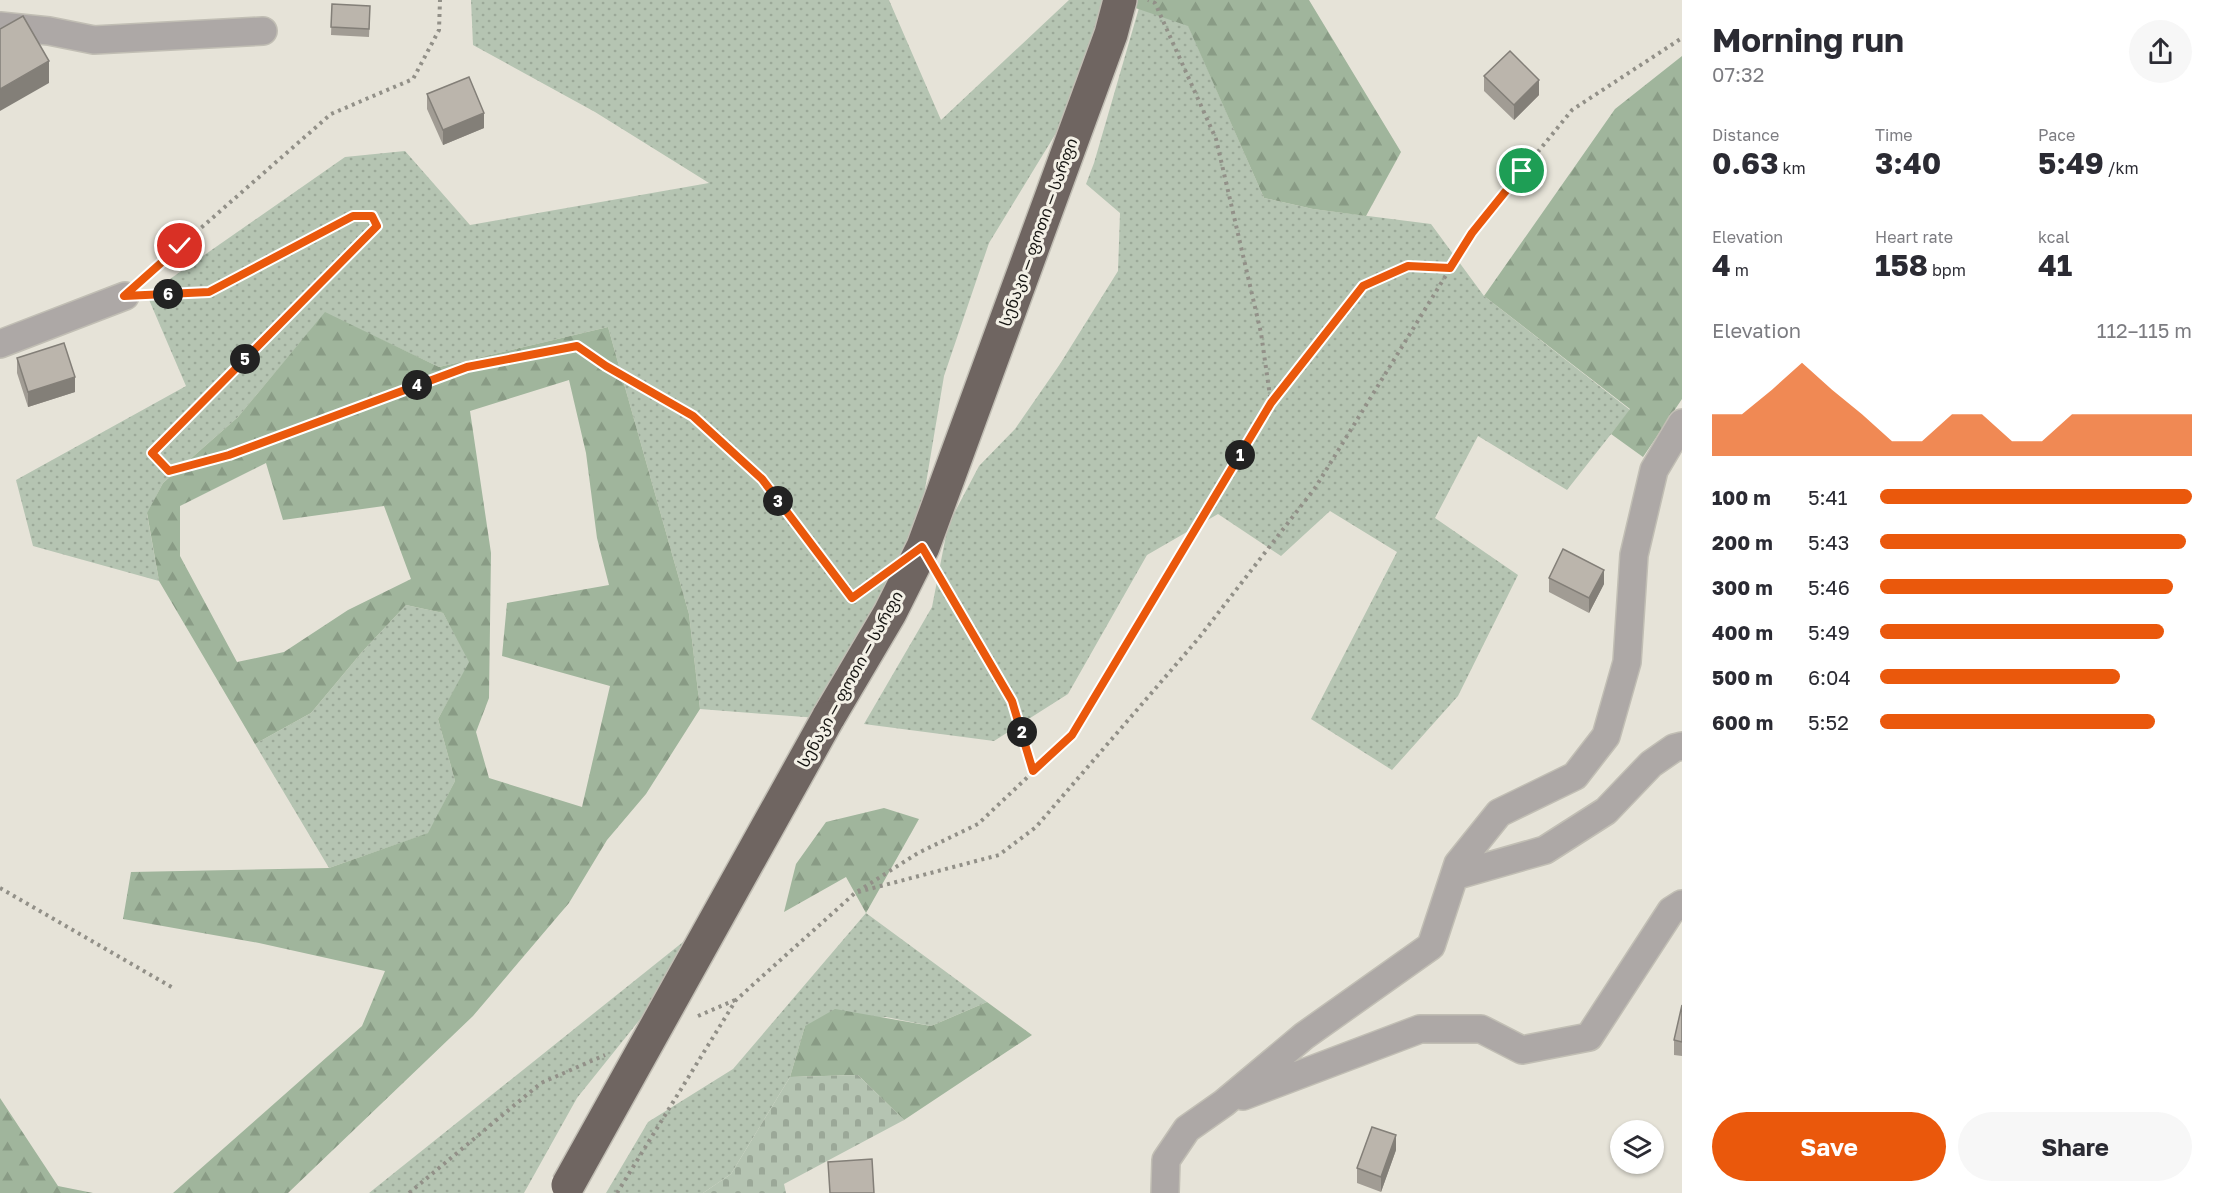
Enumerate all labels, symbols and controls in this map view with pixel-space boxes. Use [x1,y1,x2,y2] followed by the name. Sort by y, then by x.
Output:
[1712,20,1904,59] text: Morning run
[2129,20,2192,83] button: share
[1712,62,1764,86] text: 07:32
[1712,125,1779,145] text: Distance
[1875,125,1913,145] text: Time
[2038,125,2075,145] text: Pace
[995,135,1081,329] street label: სენაკი — ფოთი — სარფი
[1496,145,1547,196] pin
[1712,145,1778,181] text: 0.63
[1875,145,1941,181] text: 3:40
[2038,145,2104,181] text: 5:49
[1505,154,1538,187] icon: arrive
[1778,158,1806,178] text: km
[2104,158,2139,178] text: /km
[154,220,205,271] pin
[1712,227,1783,247] text: Elevation
[1875,227,1953,247] text: Heart rate
[2038,227,2070,247] text: kcal
[163,229,196,262] icon: check
[1712,247,1731,283] text: 4
[1875,247,1928,283] text: 158
[2038,247,2072,283] text: 41
[1731,260,1749,280] text: m
[1928,260,1966,280] text: bpm
[153,279,183,309] pin: 6
[163,284,173,304] text: 6
[1712,318,1801,342] text: Elevation
[2097,318,2192,342] text: 112–115 m
[230,344,260,374] pin: 5
[240,349,250,369] text: 5
[402,370,432,400] pin: 4
[412,375,422,395] text: 4
[1225,440,1255,470] pin: 1
[1236,445,1244,465] text: 1
[1712,485,1771,509] text: 100 m
[1808,485,1848,509] text: 5:41
[763,486,793,516] pin: 3
[773,491,783,511] text: 3
[1712,530,1773,554] text: 200 m
[1808,530,1850,554] text: 5:43
[1712,575,1773,599] text: 300 m
[1808,575,1850,599] text: 5:46
[793,587,907,771] street label: სენაკი — ფოთი — სარფი
[1712,620,1773,644] text: 400 m
[1808,620,1850,644] text: 5:49
[1712,665,1773,689] text: 500 m
[1808,665,1851,689] text: 6:04
[1712,710,1773,734] text: 600 m
[1808,710,1849,734] text: 5:52
[1007,717,1037,747] pin: 2
[1017,722,1027,742] text: 2
[1712,1112,1946,1181] button: Save
[1958,1112,2192,1181] button: Share
[1610,1120,1664,1174] map controls
[1610,1120,1664,1174] button: layers

